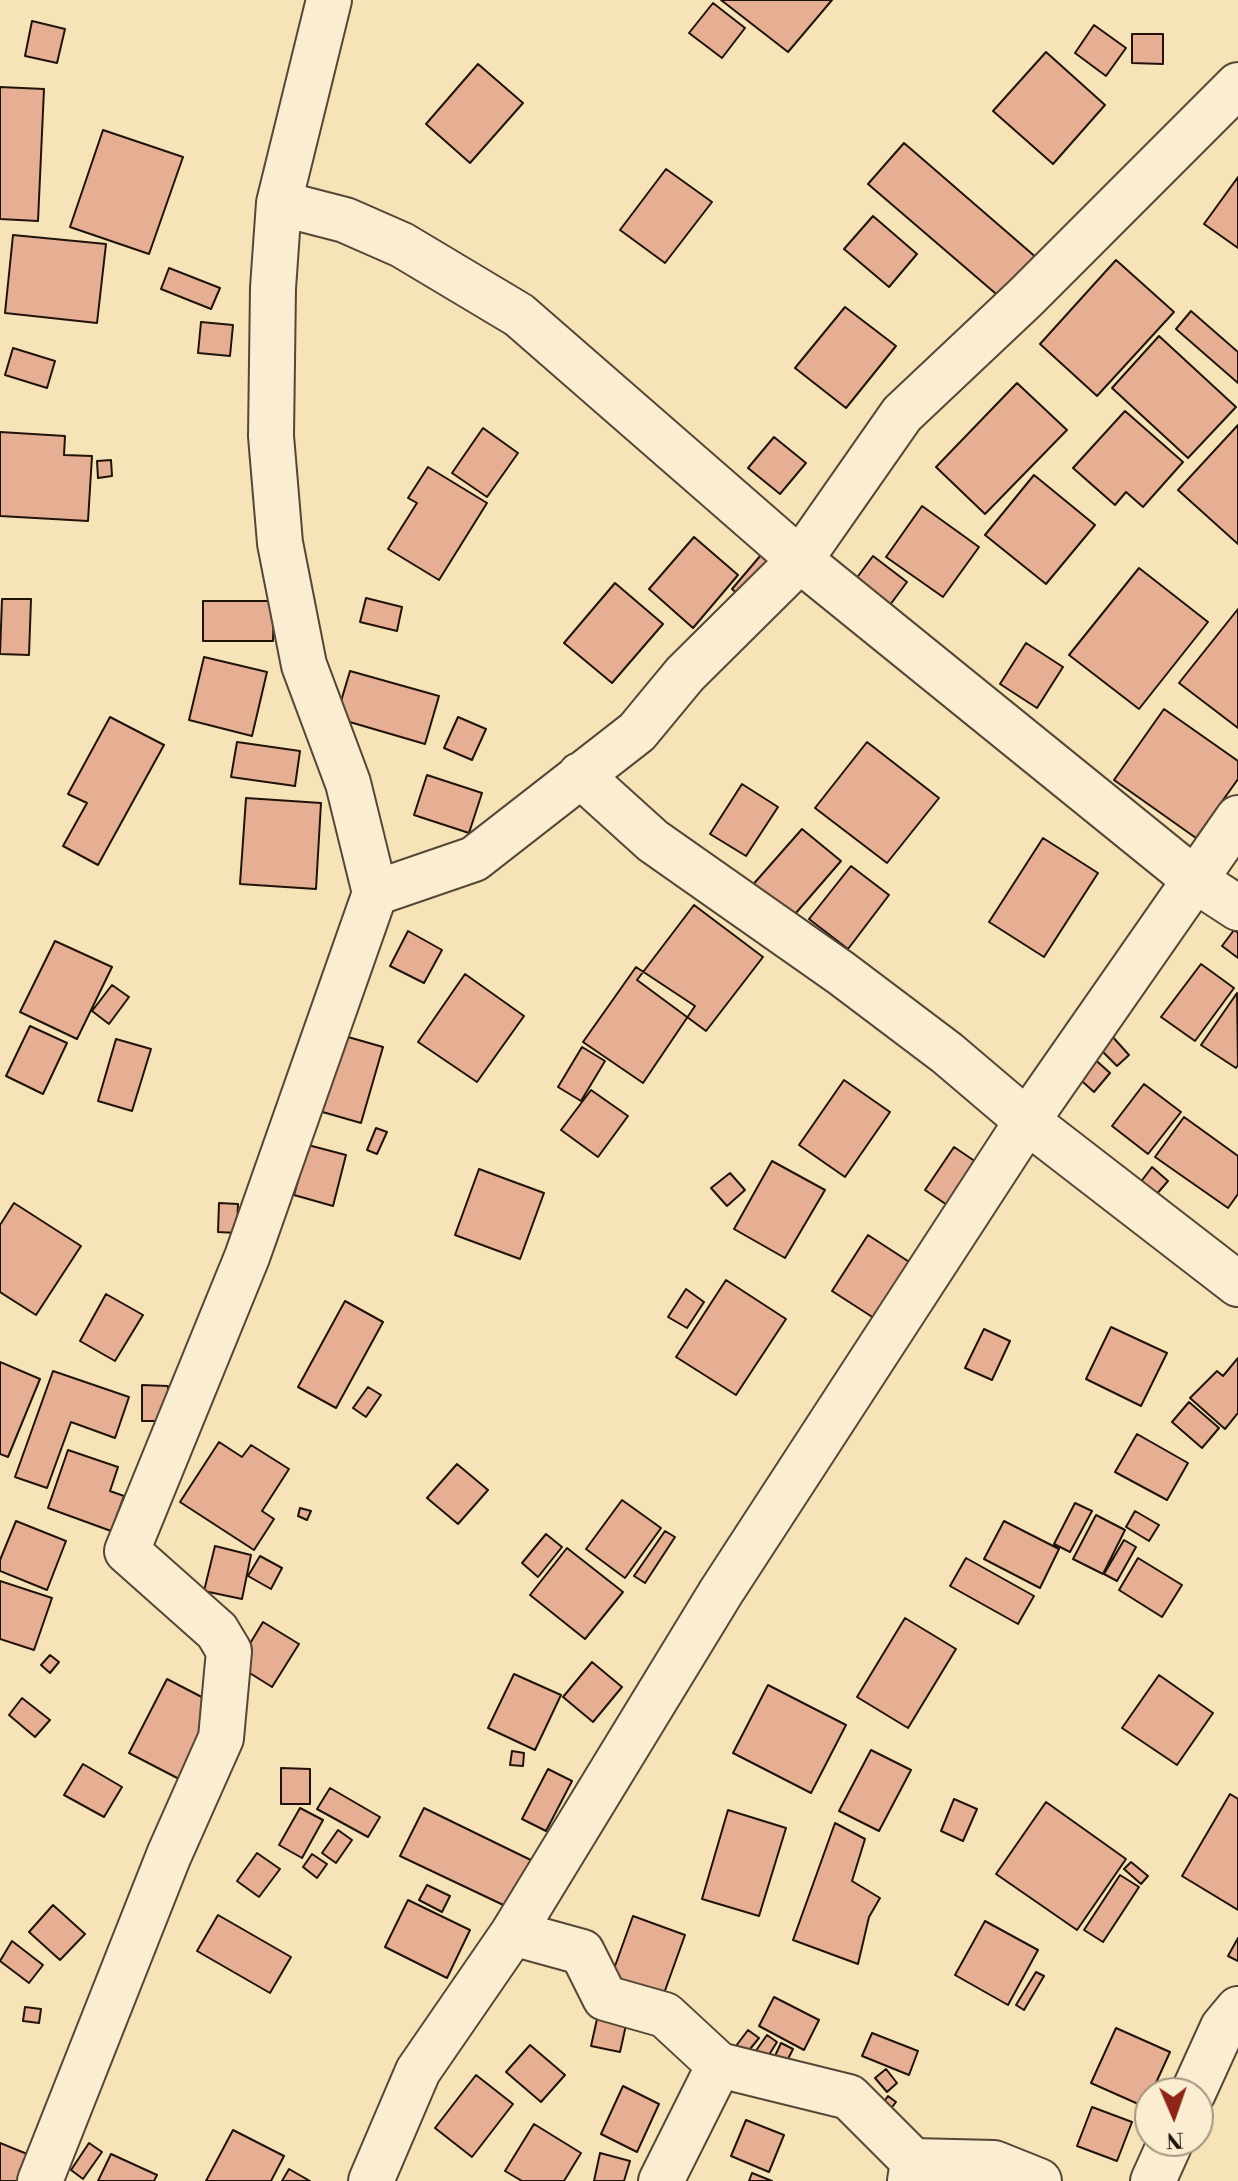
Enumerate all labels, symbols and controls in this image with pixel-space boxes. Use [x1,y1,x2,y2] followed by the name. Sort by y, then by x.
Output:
[1134,2077,1214,2157] north arrow
[1166,2126,1184,2153] text: N

